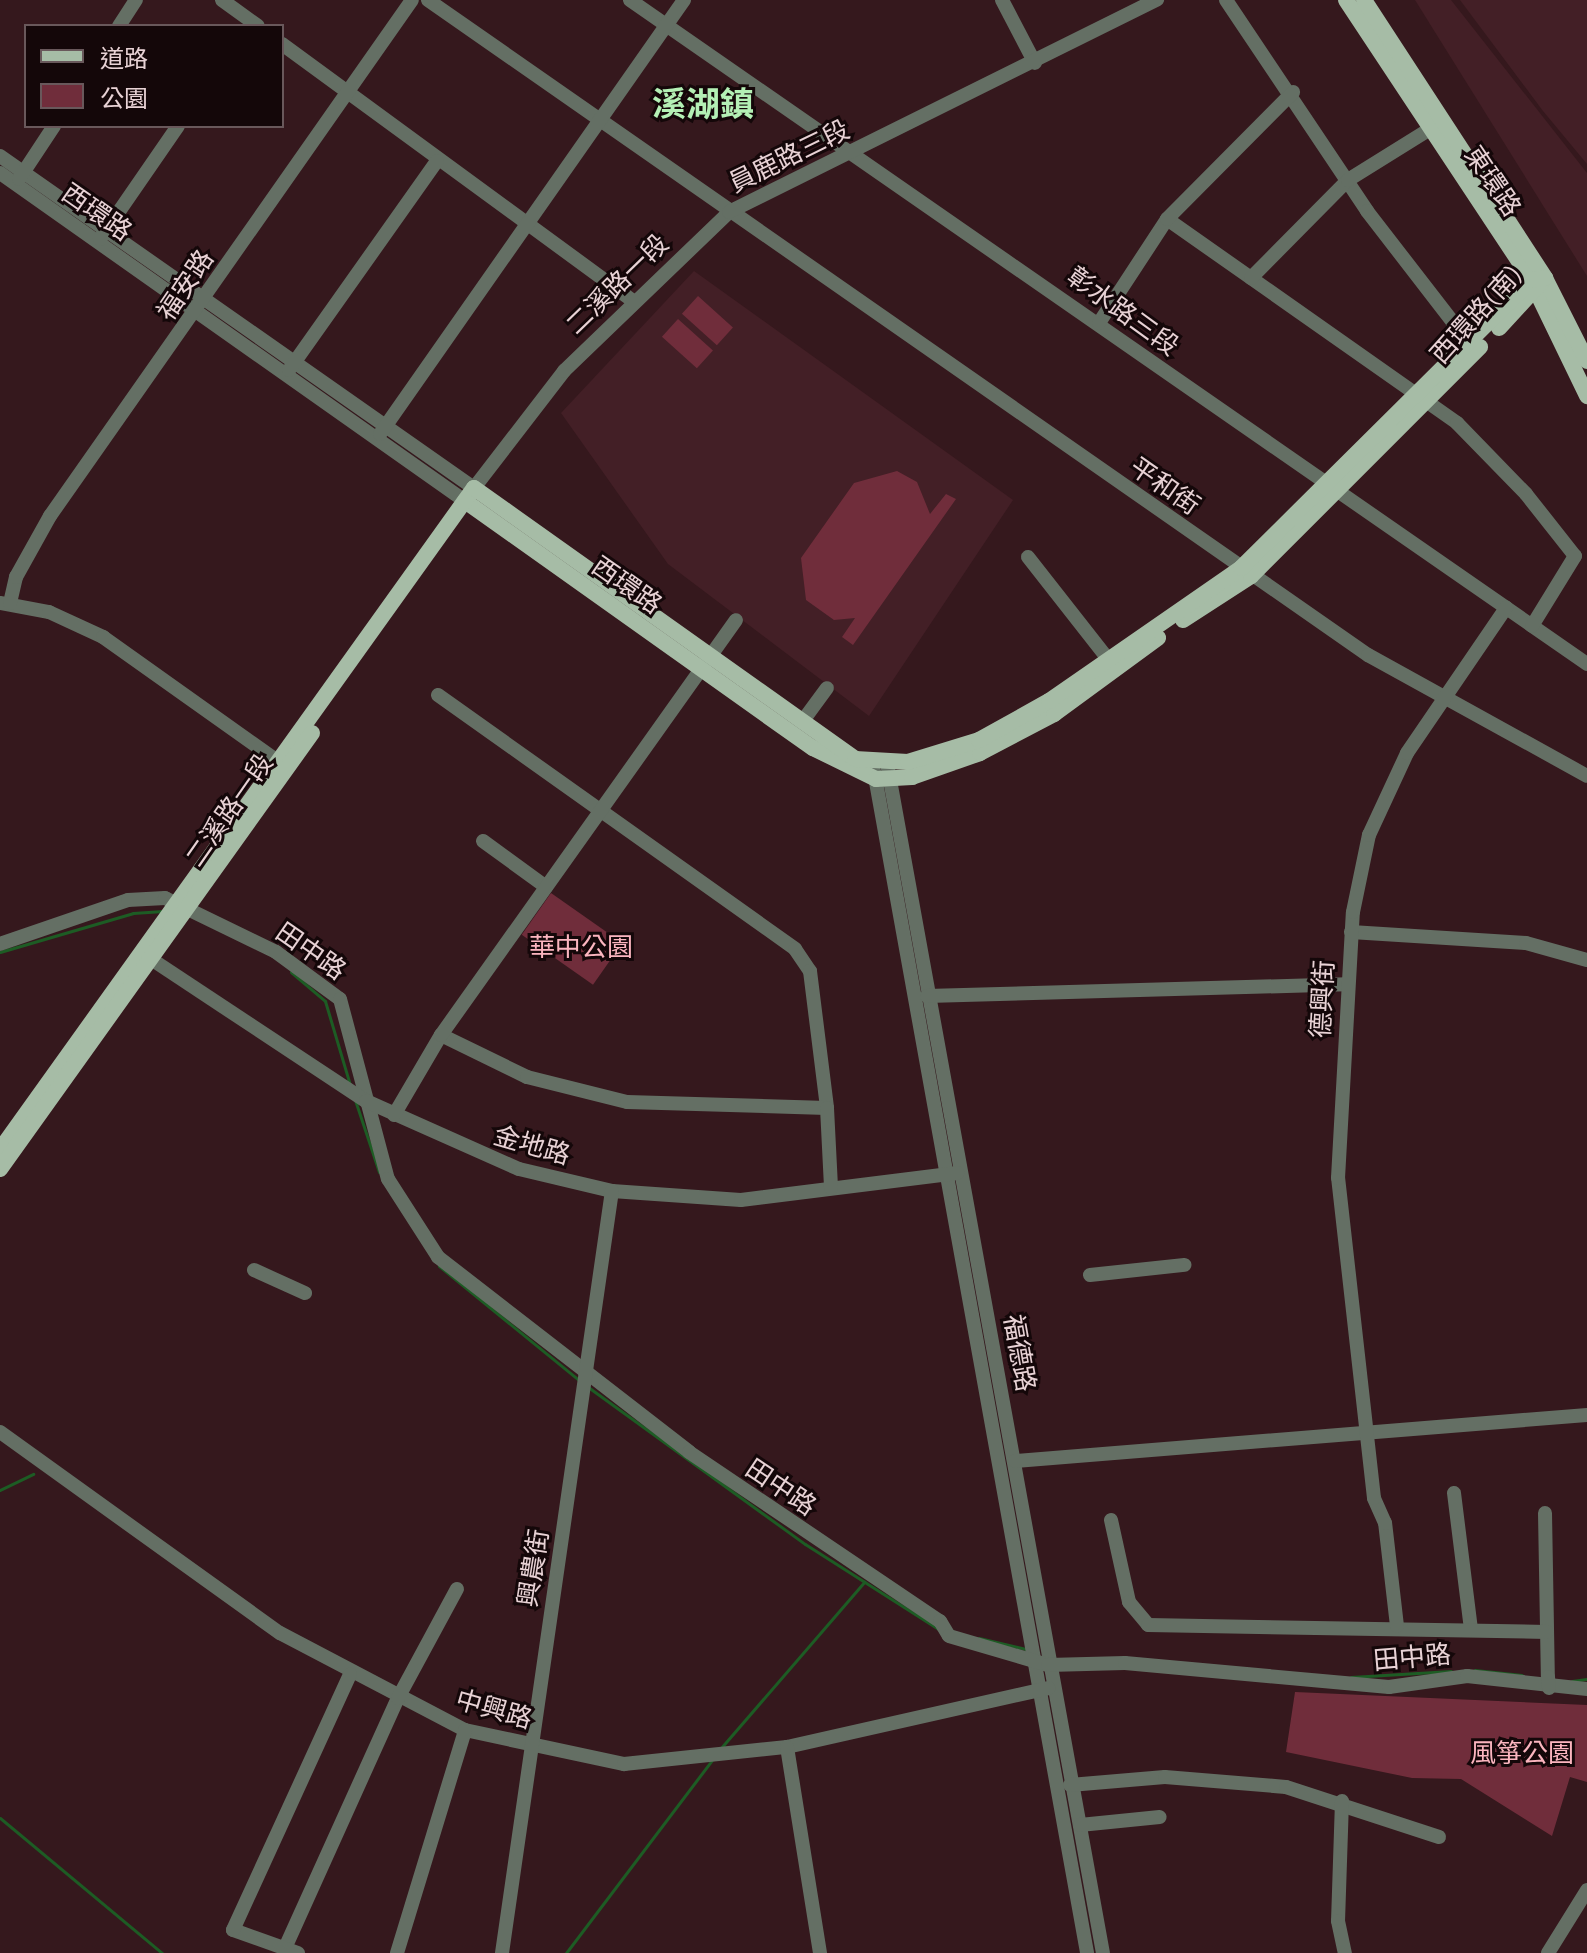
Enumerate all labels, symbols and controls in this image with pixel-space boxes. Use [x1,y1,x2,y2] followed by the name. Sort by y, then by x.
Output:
[24,24,284,128] legend
[100,42,148,74] text: 道路
[100,82,148,114] text: 公園
[652,84,754,124] district label: 溪湖鎮
[724,113,854,199] street label: 員鹿路三段
[1458,140,1528,222] street label: 東環路
[56,177,138,247] street label: 西環路
[559,228,675,340] street label: 二溪路一段
[150,244,220,326] street label: 福安路
[1424,258,1528,370] street label: 西環路(南)
[1061,260,1185,362] street label: 彰水路三段
[1124,451,1206,521] street label: 平和街
[586,550,668,620] street label: 西環路
[179,748,279,872] street label: 二溪路一段
[270,916,352,986] street label: 田中路
[529,931,633,963] park label: 華中公園
[1304,959,1340,1039] street label: 德興街
[490,1119,574,1171] street label: 金地路
[998,1312,1042,1394] street label: 福德路
[740,1452,822,1522] street label: 田中路
[511,1527,555,1609] street label: 興農街
[1372,1638,1452,1676] street label: 田中路
[452,1683,536,1735] street label: 中興路
[1470,1737,1574,1769] park label: 風箏公園

